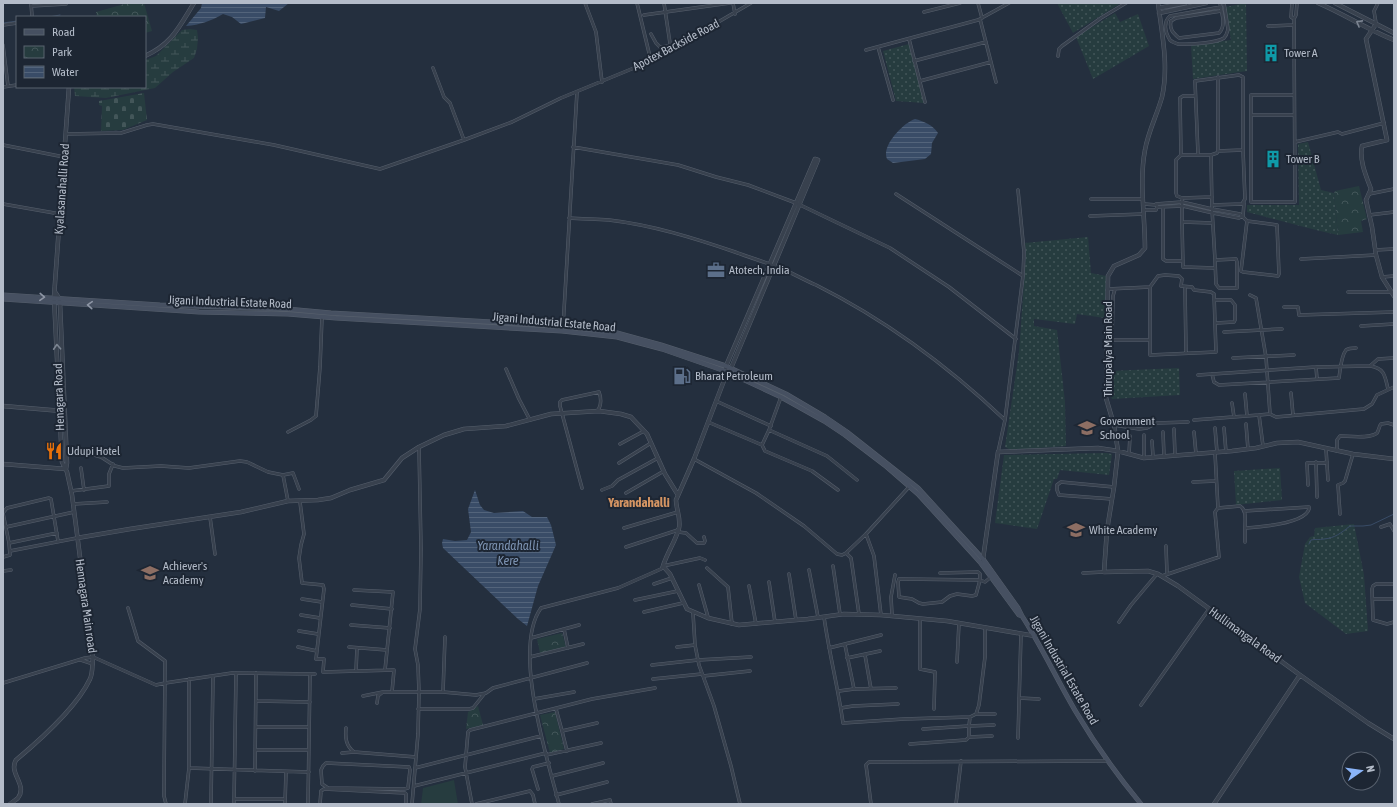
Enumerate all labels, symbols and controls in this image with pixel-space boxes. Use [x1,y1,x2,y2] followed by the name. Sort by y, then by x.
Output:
[16,16,146,88] legend
[630,16,722,74] street label: Apotex Backside Road
[1356,20,1363,28] one-way arrow
[52,25,75,39] text: Road
[1261,43,1281,63] building icon: Tower A
[52,45,73,59] text: Park
[1284,46,1318,60] place label: Tower A
[52,65,79,79] text: Water
[52,143,72,235] street label: Kyalasanahalli Road
[1263,149,1283,169] building icon: Tower B
[1286,152,1320,166] place label: Tower B
[706,260,726,280] office icon: Atotech, India
[729,263,790,277] place label: Atotech, India
[39,292,45,301] one-way arrow
[168,293,292,311] street label: Jigani Industrial Estate Road
[87,301,93,310] one-way arrow
[1101,301,1115,397] street label: Thirupalya Main Road
[492,310,616,334] street label: Jigani Industrial Estate Road
[53,344,61,350] one-way arrow
[51,363,67,431] street label: Henagara Road
[672,366,692,386] fuel station icon: Bharat Petroleum
[695,369,773,383] place label: Bharat Petroleum
[1100,414,1155,442] place label: Government School
[1077,418,1097,438] school or university icon: Government School
[44,441,64,461] restaurant icon: Udupi Hotel
[67,444,121,458] place label: Udupi Hotel
[607,495,670,510] district label: Yarandahalli
[1066,520,1086,540] school or university icon: White Academy
[1089,523,1157,537] place label: White Academy
[477,538,539,568] water label: Yarandahalli Kere
[72,558,100,654] street label: Hennagara Main road
[163,559,207,587] place label: Achiever's Academy
[140,563,160,583] school or university icon: Achiever's Academy
[1206,604,1284,666] street label: Hullimangala Road
[1027,613,1101,727] street label: Jigani Industrial Estate Road
[1341,751,1381,791] north arrow
[1364,764,1377,773] text: N

